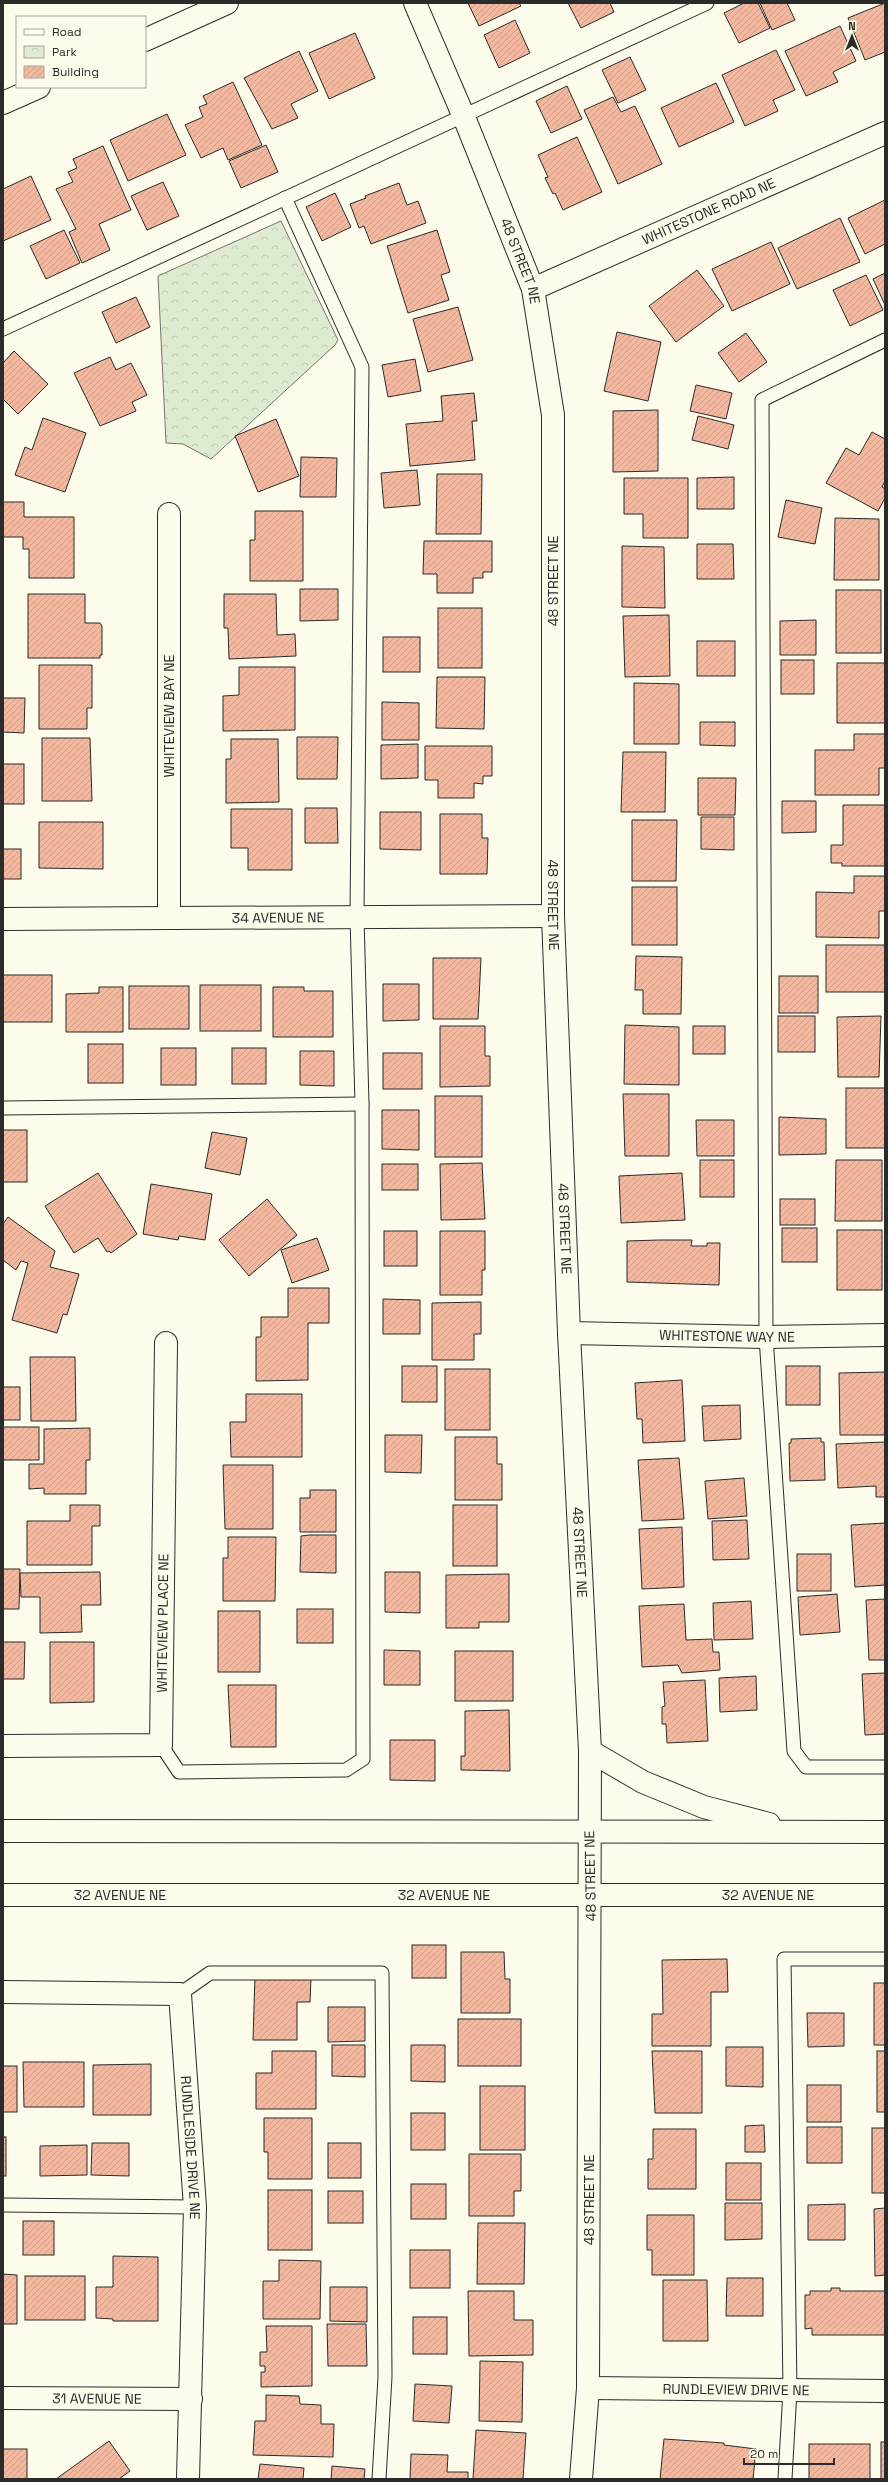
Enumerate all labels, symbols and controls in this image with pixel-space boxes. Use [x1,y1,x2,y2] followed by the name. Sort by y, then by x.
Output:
[16,16,146,88] legend
[832,16,872,56] north arrow
[848,19,856,33] text: N
[52,24,81,40] text: Road
[52,44,77,60] text: Park
[52,64,99,80] text: Building
[639,174,778,249] street label: WHITESTONE ROAD NE
[496,215,544,305] street label: 48 STREET NE
[544,536,562,626] street label: 48 STREET NE
[160,655,178,777] street label: WHITEVIEW BAY NE
[544,860,563,951] street label: 48 STREET NE
[232,908,324,927] street label: 34 AVENUE NE
[554,1183,576,1275] street label: 48 STREET NE
[659,1326,795,1346] street label: WHITESTONE WAY NE
[569,1507,591,1598] street label: 48 STREET NE
[153,1553,172,1693] street label: WHITEVIEW PLACE NE
[580,1830,600,1922] street label: 48 STREET NE
[74,1886,166,1904] street label: 32 AVENUE NE
[398,1886,490,1904] street label: 32 AVENUE NE
[722,1886,814,1904] street label: 32 AVENUE NE
[177,2075,204,2220] street label: RUNDLESIDE DRIVE NE
[580,2155,598,2245] street label: 48 STREET NE
[662,2380,810,2399] street label: RUNDLEVIEW DRIVE NE
[52,2389,142,2408] street label: 31 AVENUE NE
[744,2440,834,2466] scale bar
[750,2446,778,2462] text: 20 m

